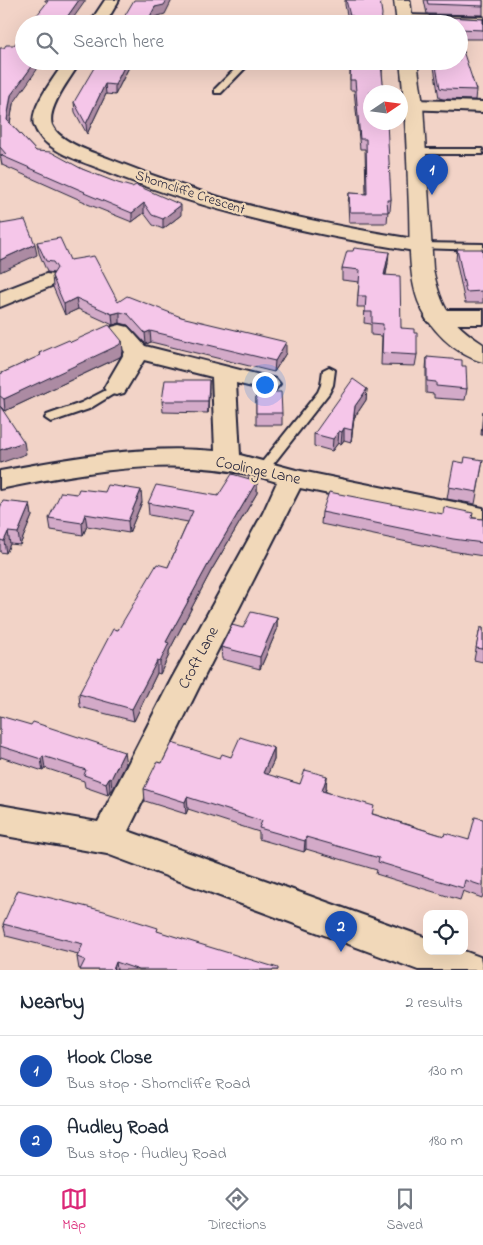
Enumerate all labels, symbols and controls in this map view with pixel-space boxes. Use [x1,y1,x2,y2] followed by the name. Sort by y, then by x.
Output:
[15,15,468,70] search box
[33,29,61,57] icon: search
[73,29,164,56] text: Search here
[363,85,408,130] north arrow
[416,154,448,195] pin: 1
[132,165,248,221] street label: Shorncliffe Crescent
[252,372,278,398] your location
[213,450,304,492] street label: Coolinge Lane
[172,622,226,694] street label: Croft Lane
[423,910,468,955] map controls
[423,910,468,955] button: locate
[325,911,357,952] pin: 2
[20,988,84,1018] text: Nearby
[405,991,463,1015] text: 2 results
[67,1045,152,1072] text: Hook Close
[33,1059,39,1083] text: 1
[428,1059,463,1083] text: 130 m
[67,1072,250,1096] text: Bus stop · Shorncliffe Road
[67,1115,169,1142] text: Audley Road
[32,1129,40,1153] text: 2
[429,1129,463,1153] text: 180 m
[67,1142,226,1166] text: Bus stop · Audley Road
[60,1185,88,1236] tab: Map
[208,1185,266,1236] tab: Directions
[386,1185,423,1236] tab: Saved

